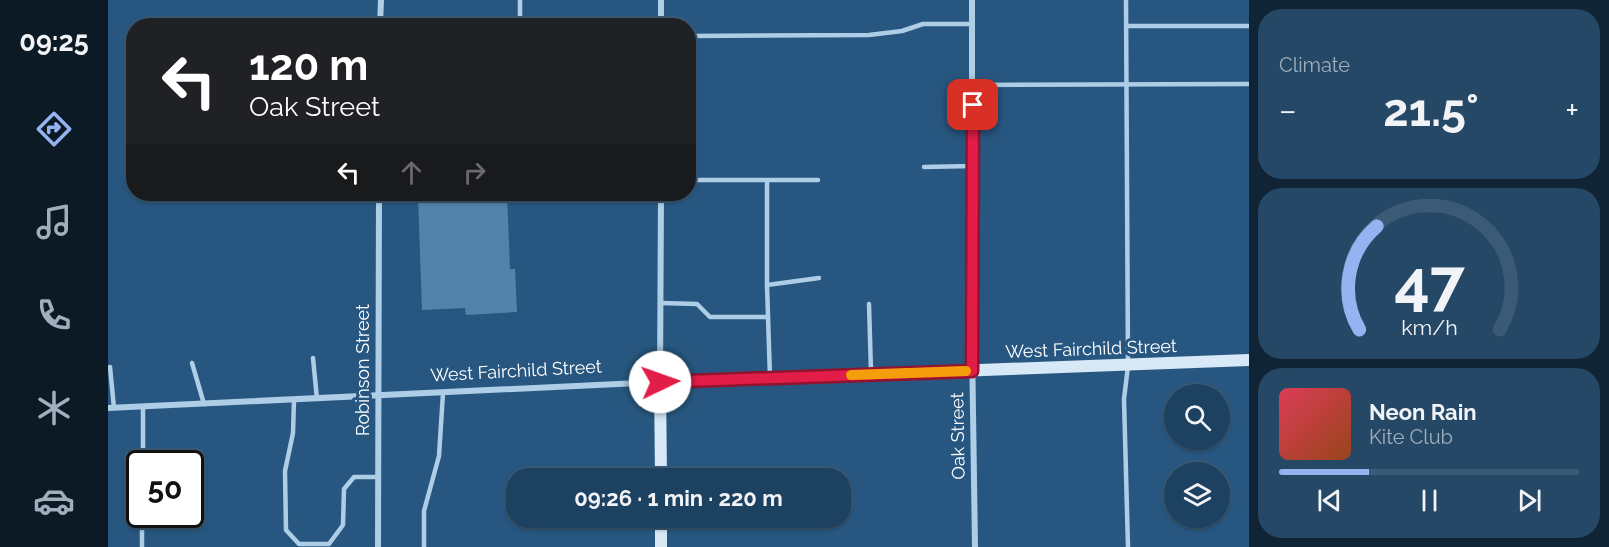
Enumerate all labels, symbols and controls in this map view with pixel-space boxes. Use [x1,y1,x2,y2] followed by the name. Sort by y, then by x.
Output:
[19,26,89,57] text: 09:25
[249,41,368,90] text: 120 m
[150,42,228,120] icon: left
[1279,53,1350,77] text: Climate
[947,79,998,130] pin
[1383,84,1479,137] text: 21.5°
[956,88,989,121] icon: arrive
[249,91,380,122] text: Oak Street
[1279,91,1297,130] text: −
[1565,91,1579,130] text: +
[33,108,75,150] icon: directions
[332,156,365,189] icon: left
[395,156,428,189] icon: ahead
[458,156,491,189] icon: right
[33,201,75,243] icon: music
[1394,246,1465,320] text: 47
[33,294,75,336] icon: phone
[352,304,373,436] street label: Robinson Street
[1401,316,1457,341] text: km/h
[1005,335,1177,362] street label: West Fairchild Street
[628,350,692,414] position arrow
[430,356,602,385] street label: West Fairchild Street
[1164,384,1230,528] map controls
[1164,384,1230,450] button: search
[33,387,75,429] icon: climate
[946,392,969,480] street label: Oak Street
[1369,399,1477,425] text: Neon Rain
[1369,425,1453,449] text: Kite Club
[126,450,204,528] speed limit sign: 50
[1164,462,1230,528] button: layers
[33,480,75,522] icon: car
[1313,484,1346,517] icon: previous
[1413,484,1446,517] icon: pause
[1513,484,1546,517] icon: next
[574,485,783,511] text: 09:26 · 1 min · 220 m

